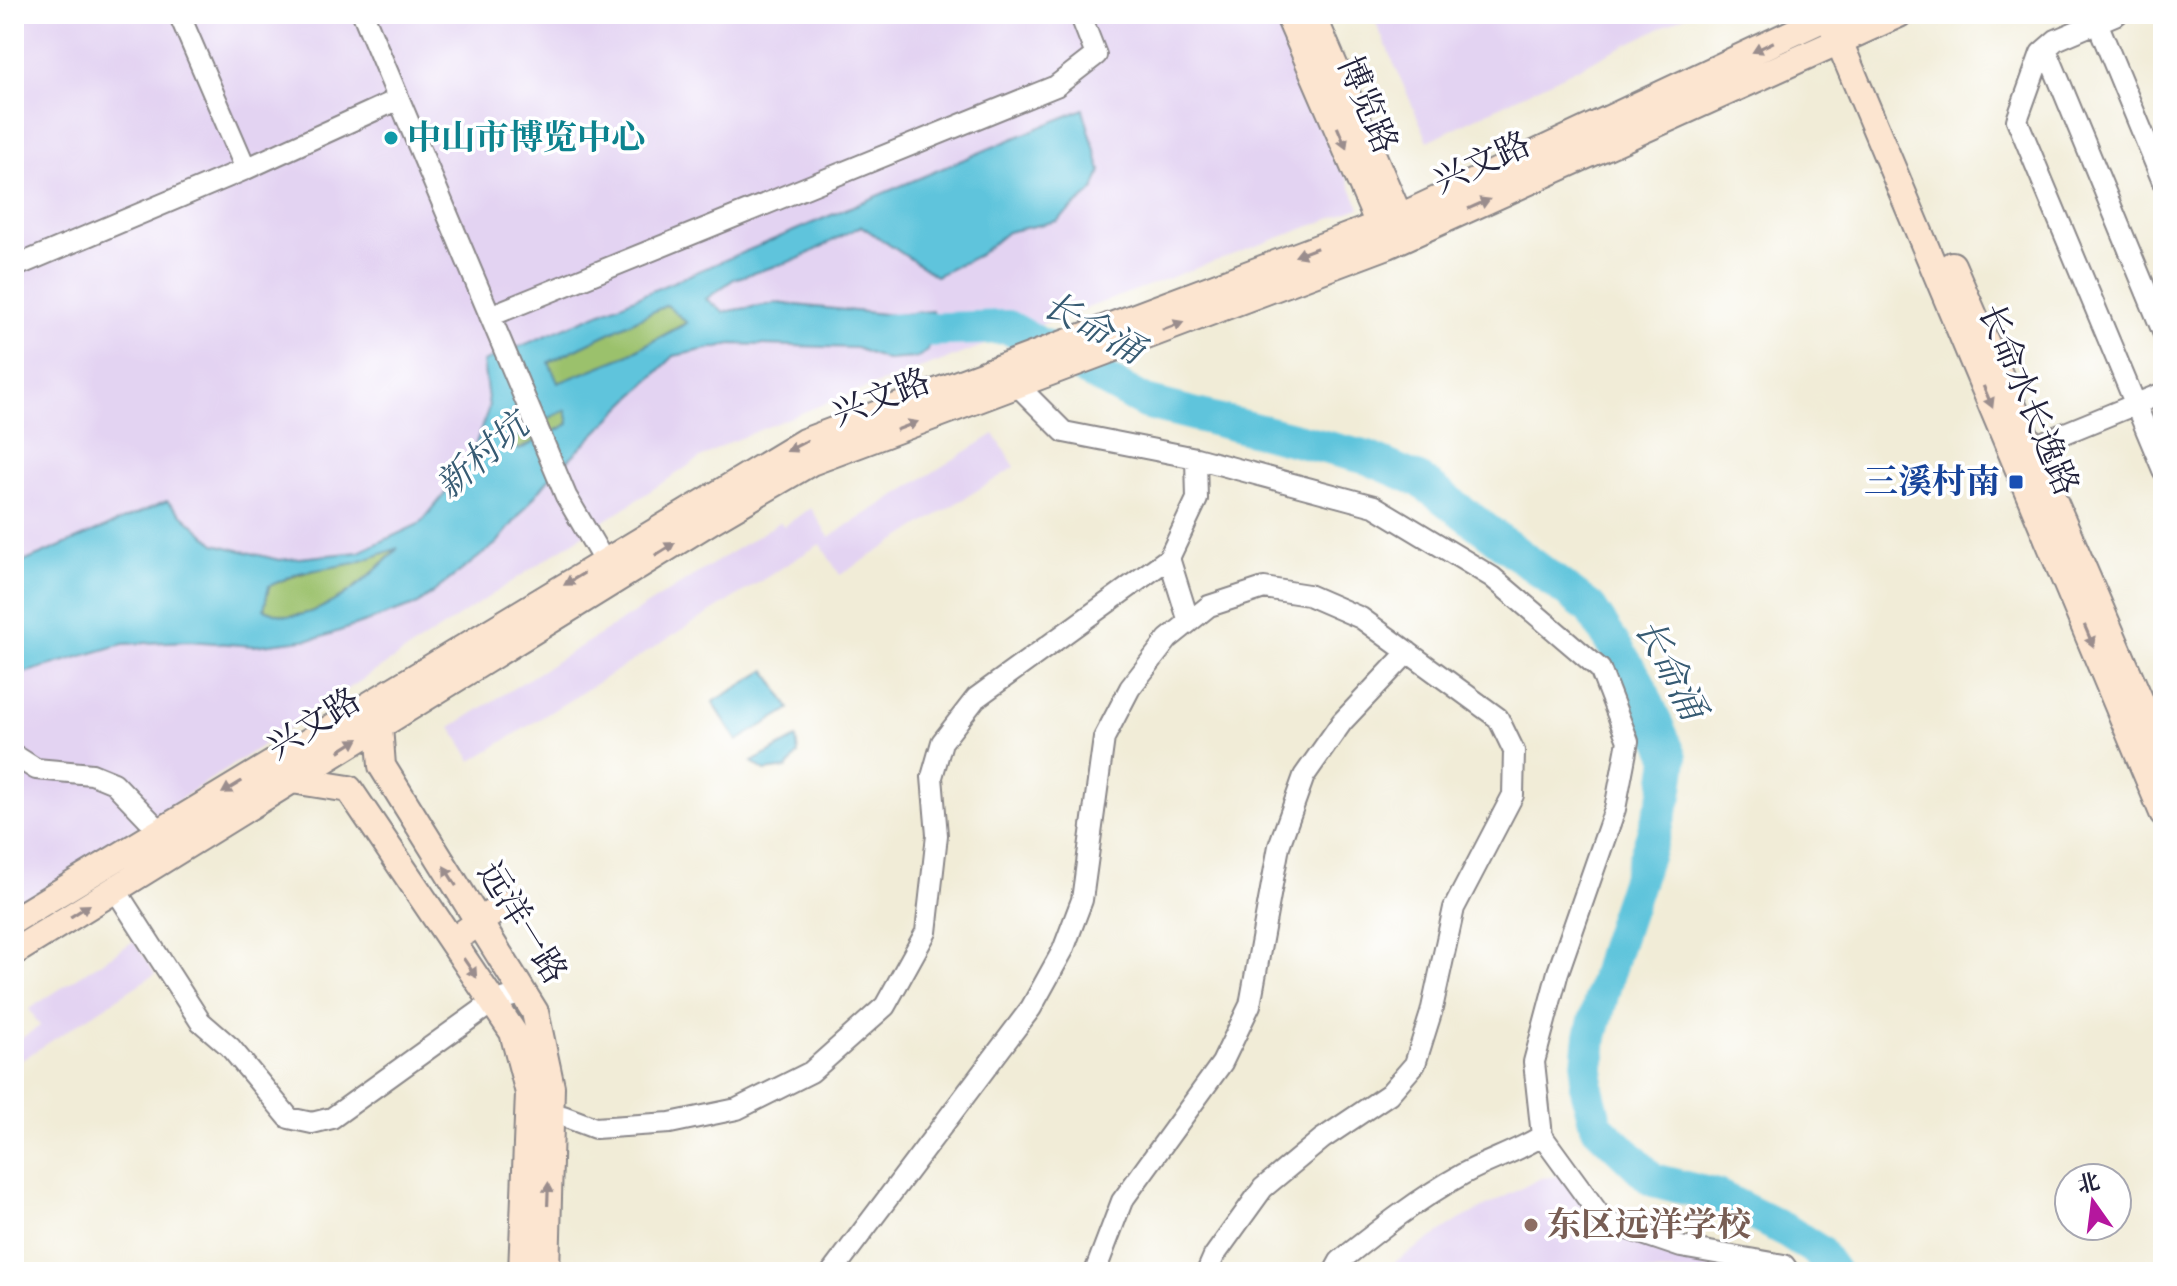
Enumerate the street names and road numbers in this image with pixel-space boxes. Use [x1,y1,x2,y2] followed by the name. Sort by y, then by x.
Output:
[1327,50,1407,160] street label: 博览路
[1427,123,1537,203] street label: 兴文路
[1968,298,2088,502] street label: 长命水长逸路
[826,360,936,436] street label: 兴文路
[259,679,369,769] street label: 兴文路
[468,854,576,992] street label: 远洋一路

